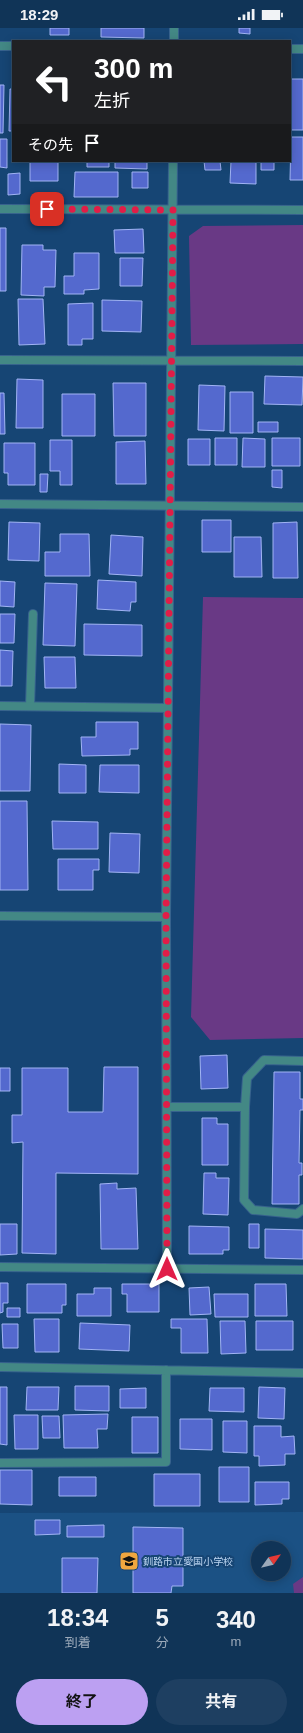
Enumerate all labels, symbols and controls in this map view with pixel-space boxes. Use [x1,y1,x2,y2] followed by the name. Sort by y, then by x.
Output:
[20,6,58,23] text: 18:29
[94,53,173,84] text: 300 m
[28,56,80,108] icon: left
[94,91,130,111] text: 左折
[81,132,103,154] icon: arrive
[28,136,73,153] text: その先
[30,192,64,226] pin
[36,198,58,220] icon: arrive
[146,1248,188,1290] position arrow
[251,1541,291,1581] north arrow
[251,1541,291,1581] map controls
[118,1550,140,1572] school or university icon: 釧路市立愛国小学校
[143,1556,233,1567] place label: 釧路市立愛国小学校
[47,1604,108,1631] text: 18:34
[155,1604,169,1631] text: 5
[216,1606,256,1633] text: 340
[230,1634,241,1649] text: m
[65,1635,91,1650] text: 到着
[156,1635,169,1650] text: 分
[16,1679,148,1725] button: 終了
[156,1679,287,1725] button: 共有

